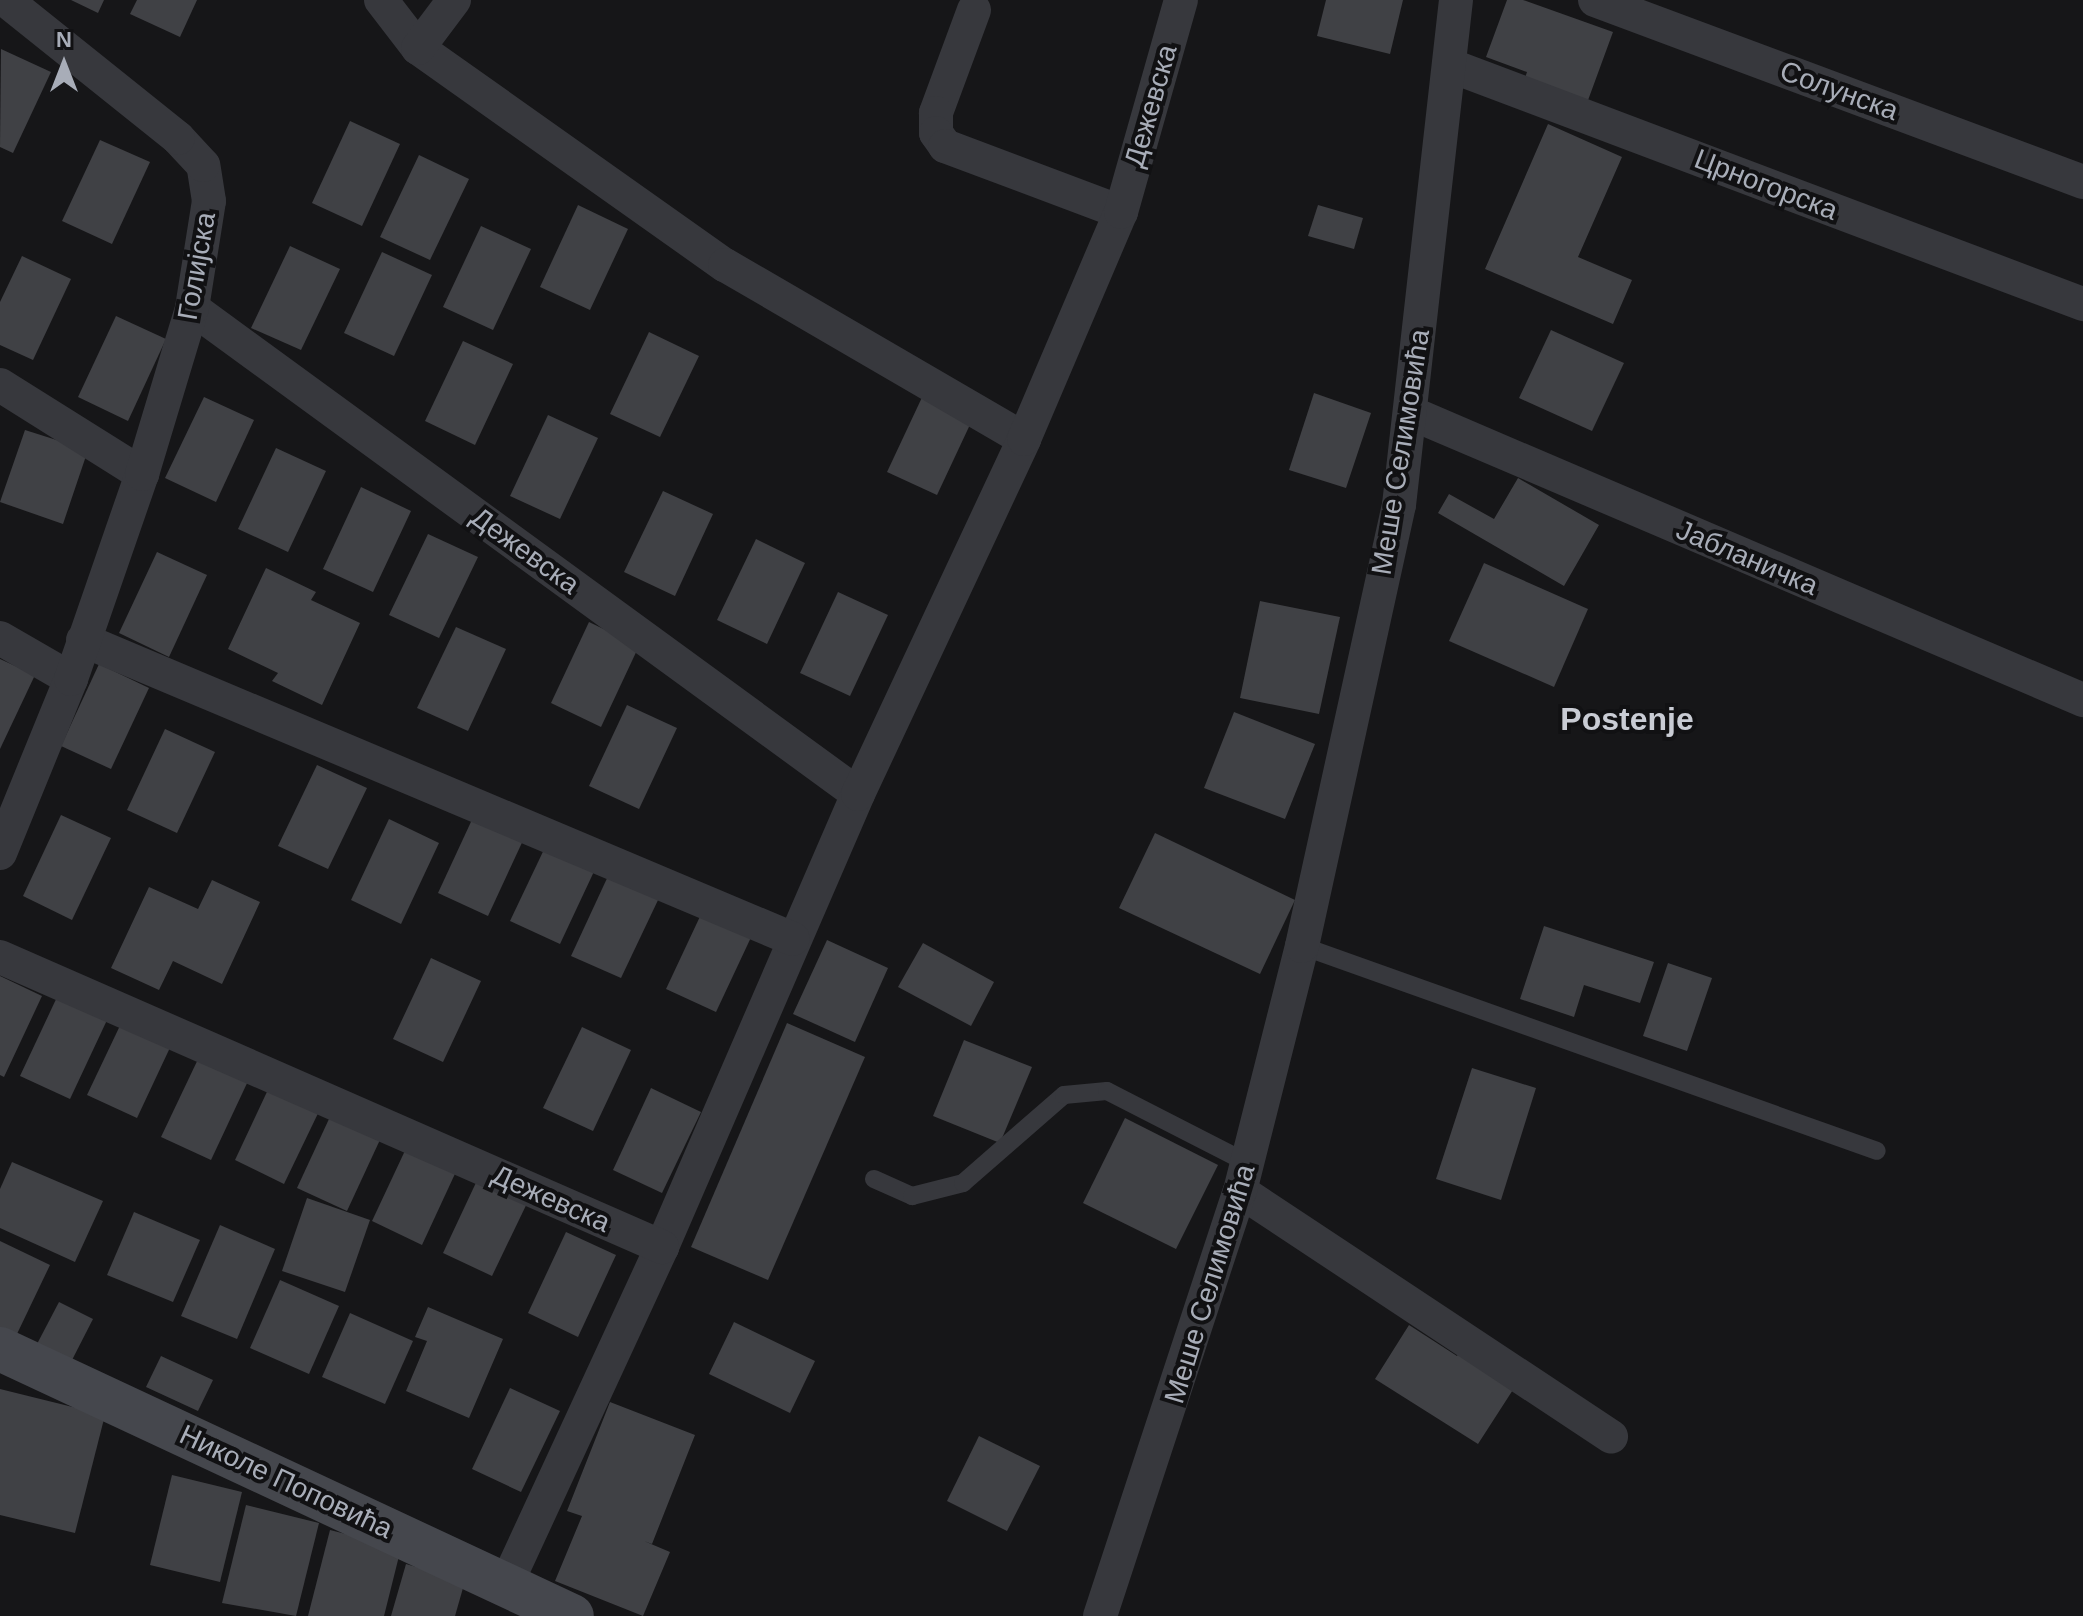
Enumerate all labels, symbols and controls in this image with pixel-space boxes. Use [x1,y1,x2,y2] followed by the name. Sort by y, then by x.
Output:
[24,24,104,104] north arrow
[56,27,72,52] text: N
[1118,41,1184,171] street label: Дежевска
[1775,54,1903,128] street label: Солунска
[1690,142,1842,228] street label: Црногорска
[171,209,223,323] street label: Голијска
[1365,327,1437,577] street label: Меше Селимовића
[464,501,586,601] street label: Дежевска
[1671,513,1823,603] street label: Јабланичка
[1560,700,1694,738] district label: Postenje
[487,1158,615,1240] street label: Дежевска
[1158,1160,1262,1408] street label: Меше Селимовића
[174,1418,398,1546] street label: Николе Поповића

